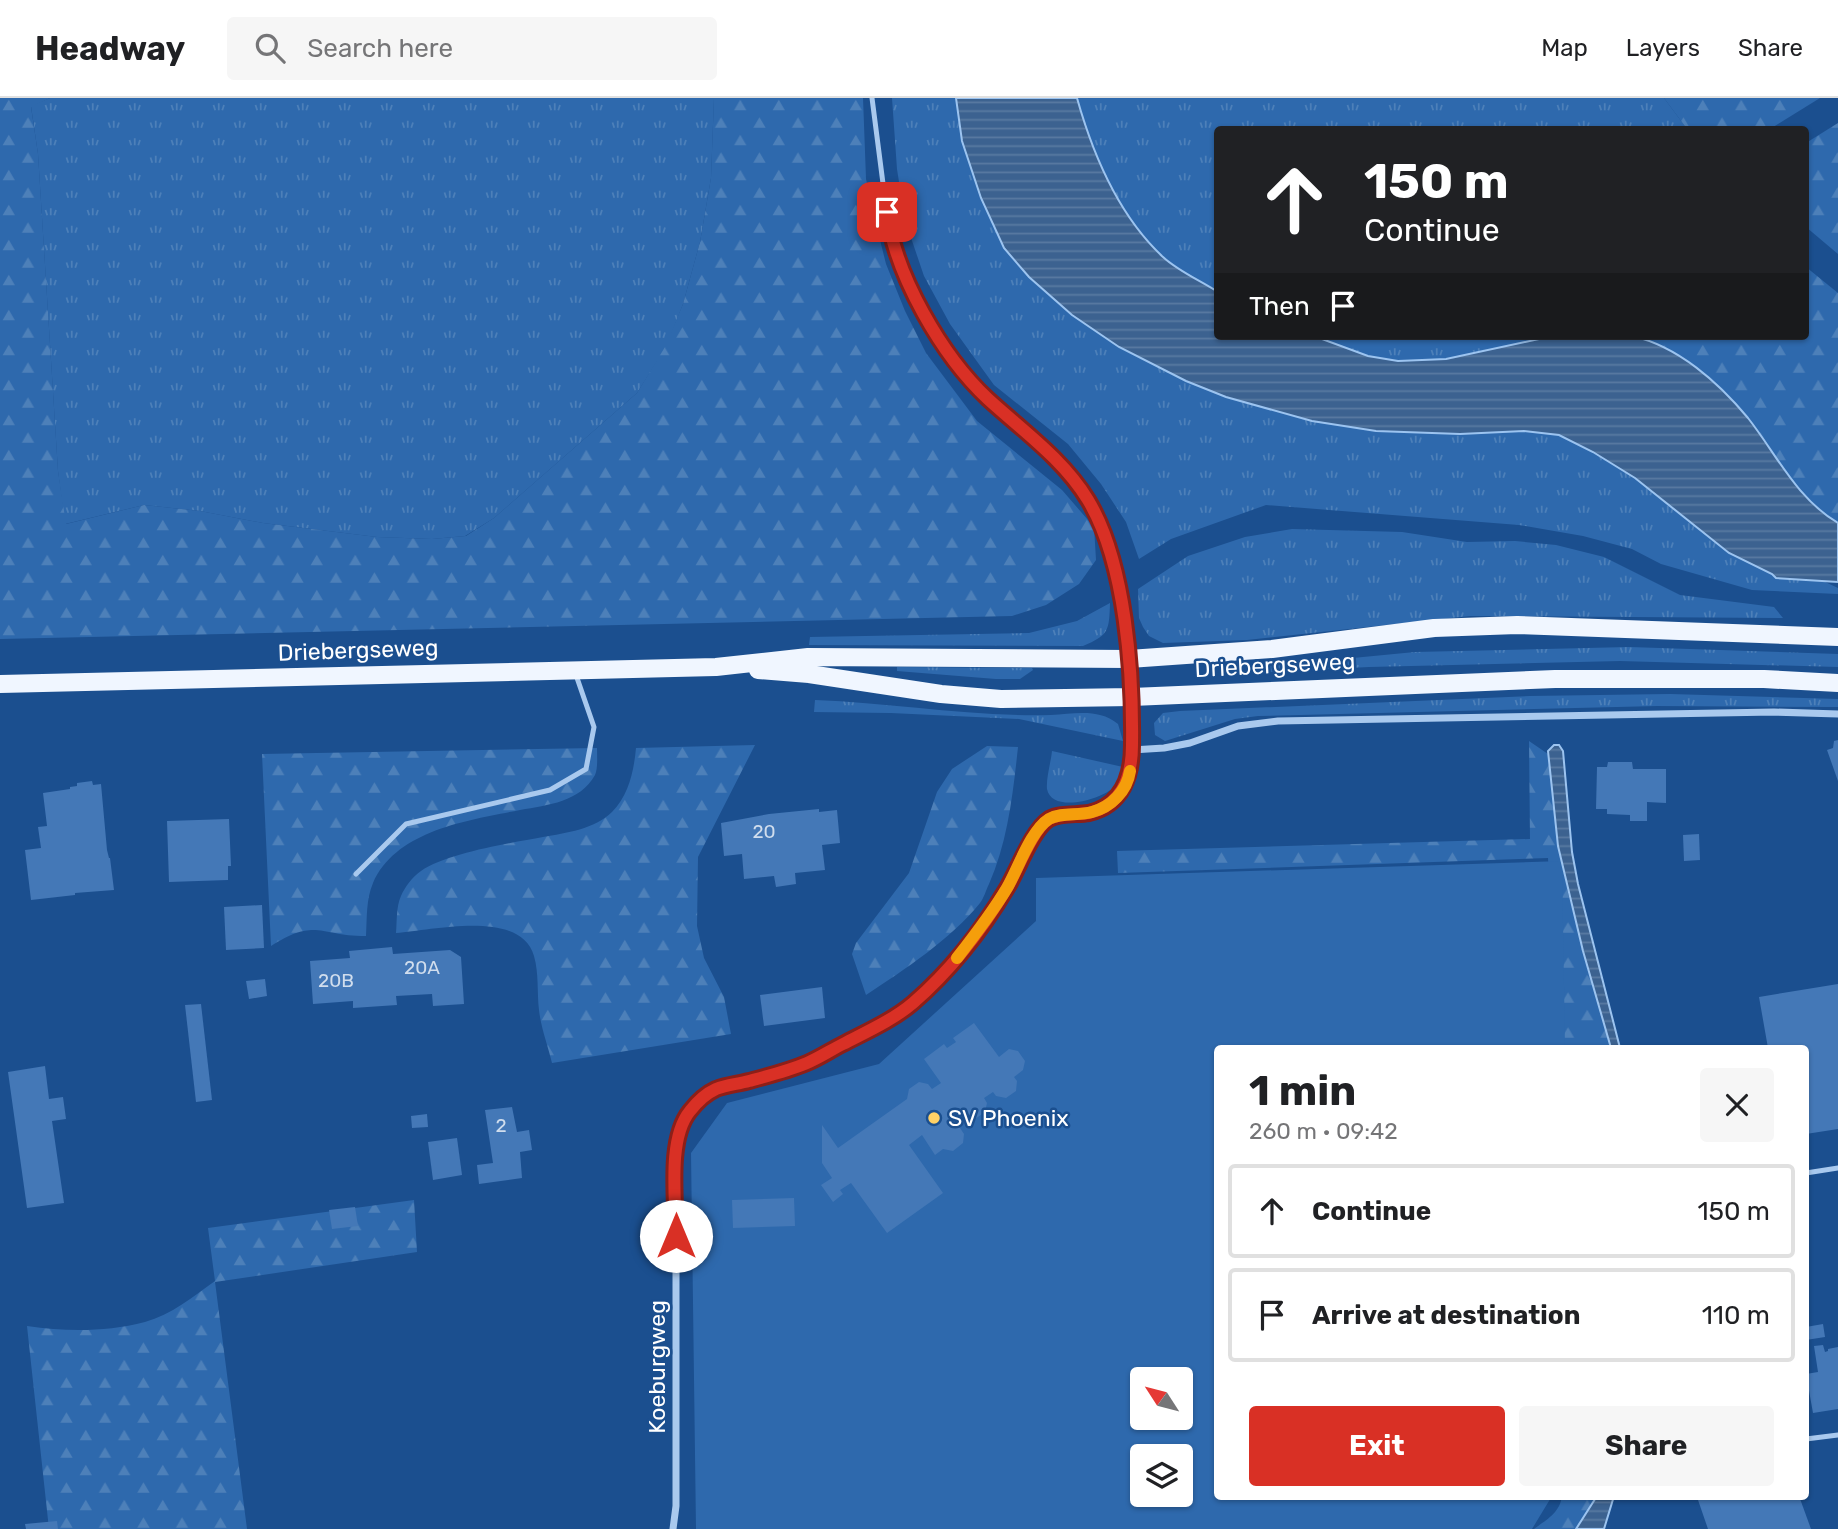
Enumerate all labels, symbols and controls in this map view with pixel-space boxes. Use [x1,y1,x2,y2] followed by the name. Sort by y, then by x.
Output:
[227,17,717,80] search box
[35,29,185,68] text: Headway
[251,29,289,67] icon: search
[307,33,453,64] text: Search here
[1541,34,1588,62] text: Map
[1626,34,1700,62] text: Layers
[1738,34,1803,62] text: Share
[1364,152,1509,210] text: 150 m
[1249,154,1340,245] icon: ahead
[857,182,917,242] pin
[868,193,906,231] icon: arrive
[1364,211,1500,249] text: Continue
[1324,287,1362,325] icon: arrive
[1249,291,1310,322] text: Then
[277,633,439,667] street label: Driebergseweg
[1194,647,1356,683] street label: Driebergseweg
[752,820,776,843] house number: 20
[404,956,440,979] house number: 20A
[318,969,354,992] house number: 20B
[1249,1066,1356,1116] text: 1 min
[1700,1068,1774,1142] button: close
[948,1104,1069,1132] place label: SV Phoenix
[926,1110,942,1126] marker: SV Phoenix
[495,1114,507,1137] house number: 2
[1249,1117,1398,1145] text: 260 m · 09:42
[1253,1192,1291,1230] icon: ahead
[1312,1196,1431,1227] text: Continue
[1697,1196,1770,1227] text: 150 m
[639,1199,713,1273] position arrow
[1253,1296,1291,1334] icon: arrive
[643,1300,671,1434] street label: Koeburgweg
[1312,1300,1580,1331] text: Arrive at destination
[1702,1300,1770,1331] text: 110 m
[1130,1367,1194,1430] north arrow
[1130,1367,1193,1507] map controls
[1249,1406,1505,1486] button: Exit
[1519,1406,1774,1486] button: Share
[1130,1444,1193,1507] button: layers

